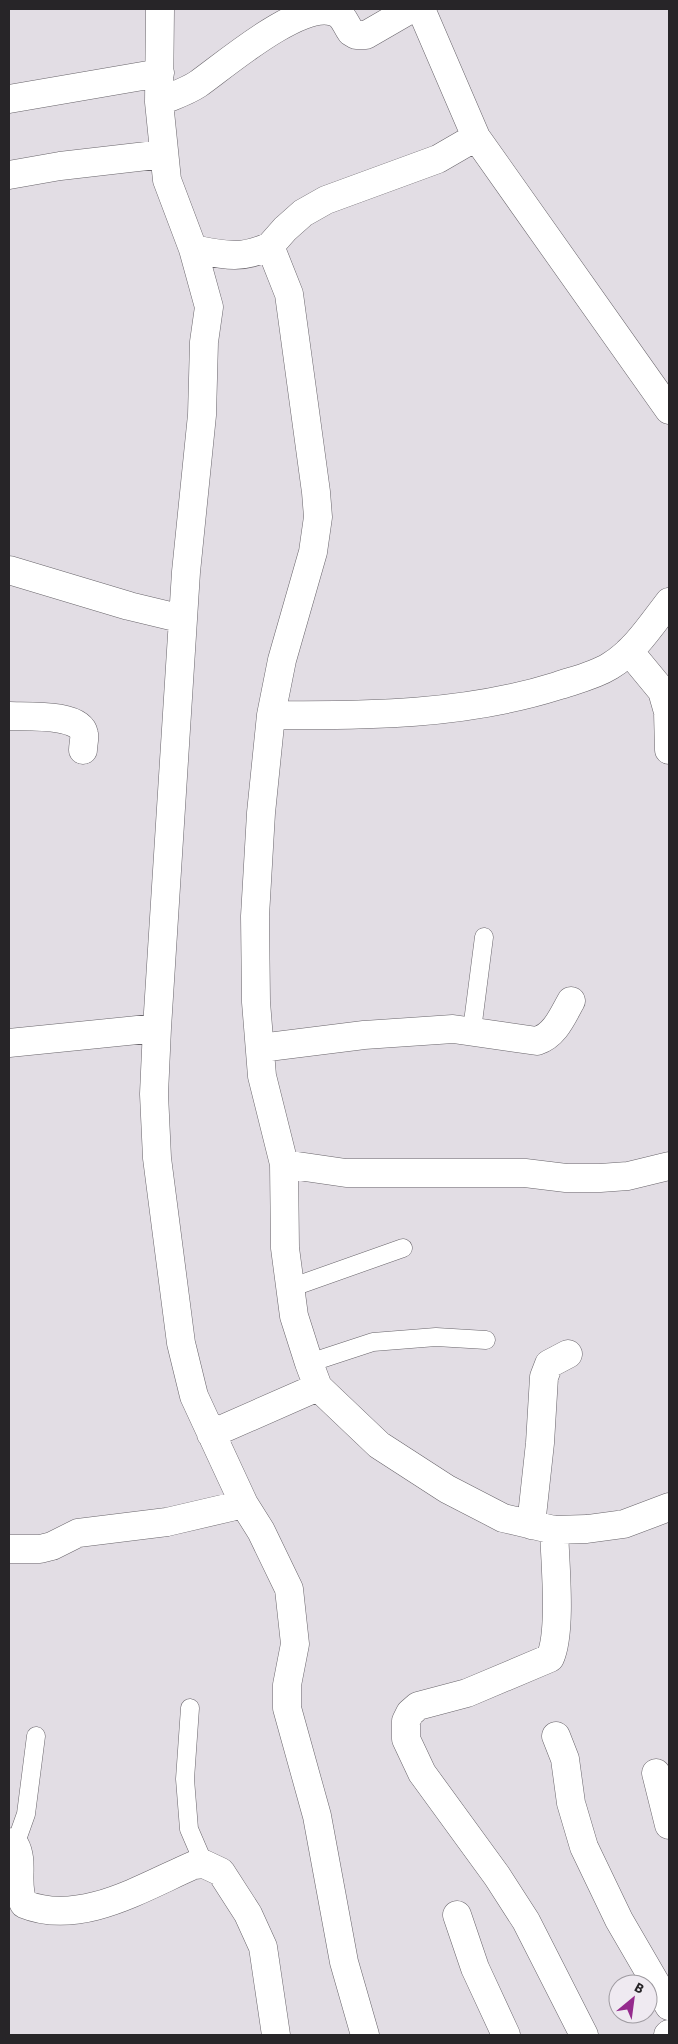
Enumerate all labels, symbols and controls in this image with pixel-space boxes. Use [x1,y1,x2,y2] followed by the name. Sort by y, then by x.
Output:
[608,1974,658,2024] north arrow
[630,1978,648,2000] text: B

